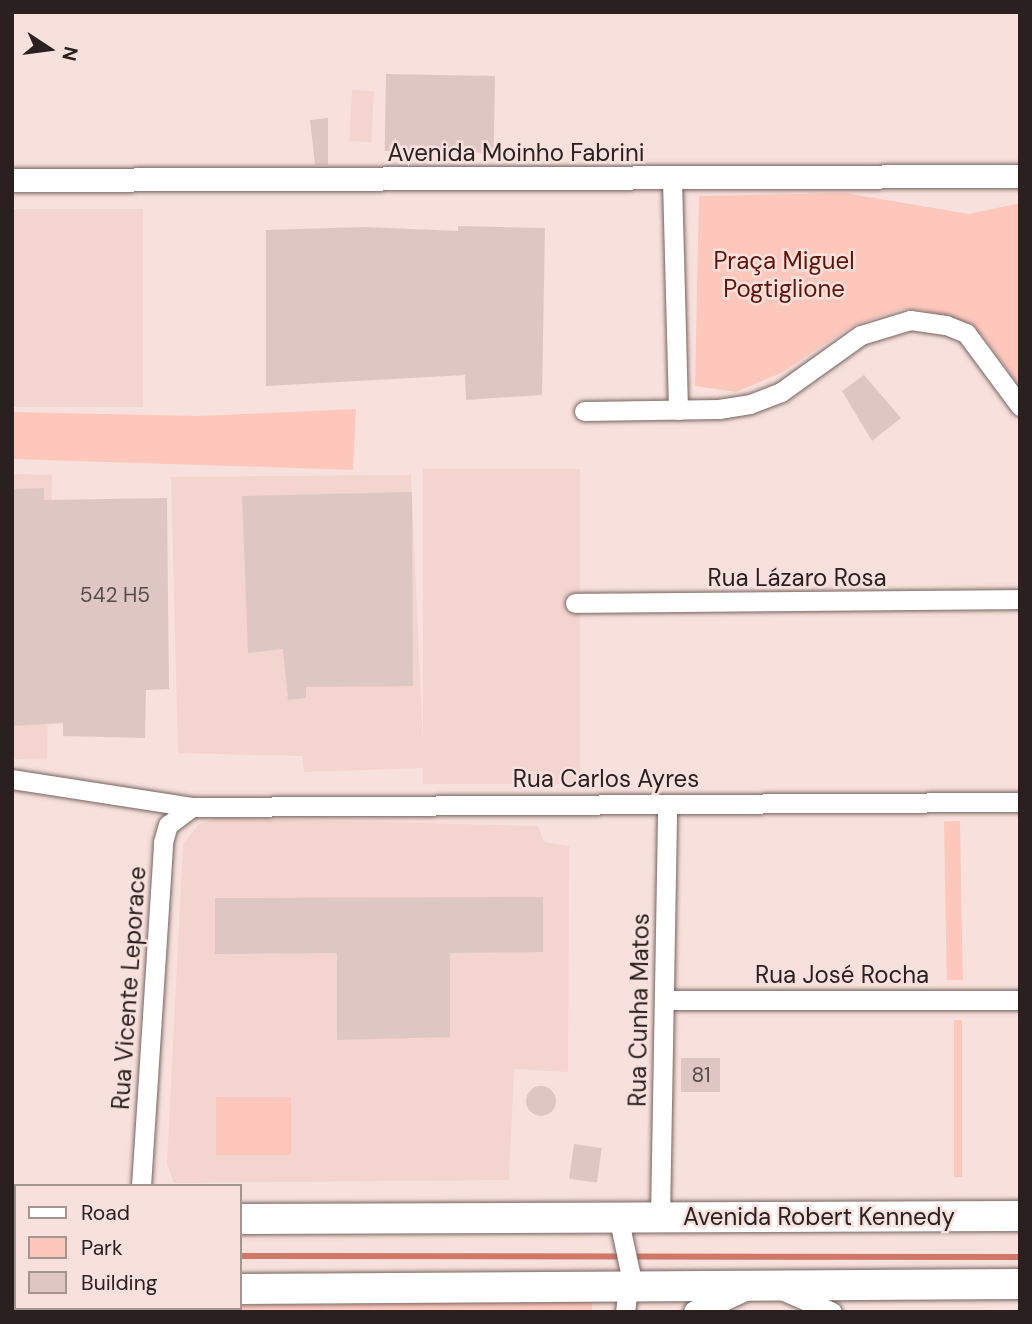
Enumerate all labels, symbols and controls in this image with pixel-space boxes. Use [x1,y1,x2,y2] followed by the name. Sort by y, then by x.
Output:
[14,14,84,84] north arrow
[56,44,84,63] text: N
[387,139,645,167] street label: Avenida Moinho Fabrini
[713,247,855,303] park label: Praça Miguel Pogtiglione
[707,564,887,592] street label: Rua Lázaro Rosa
[80,582,150,608] house number: 542 H5
[513,765,699,793] street label: Rua Carlos Ayres
[106,865,152,1111] street label: Rua Vicente Leporace
[623,913,655,1107] street label: Rua Cunha Matos
[755,961,929,989] street label: Rua José Rocha
[692,1062,710,1088] house number: 81
[14,1184,242,1310] legend
[81,1199,130,1227] text: Road
[683,1203,955,1231] street label: Avenida Robert Kennedy
[81,1234,122,1262] text: Park
[81,1269,157,1297] text: Building

